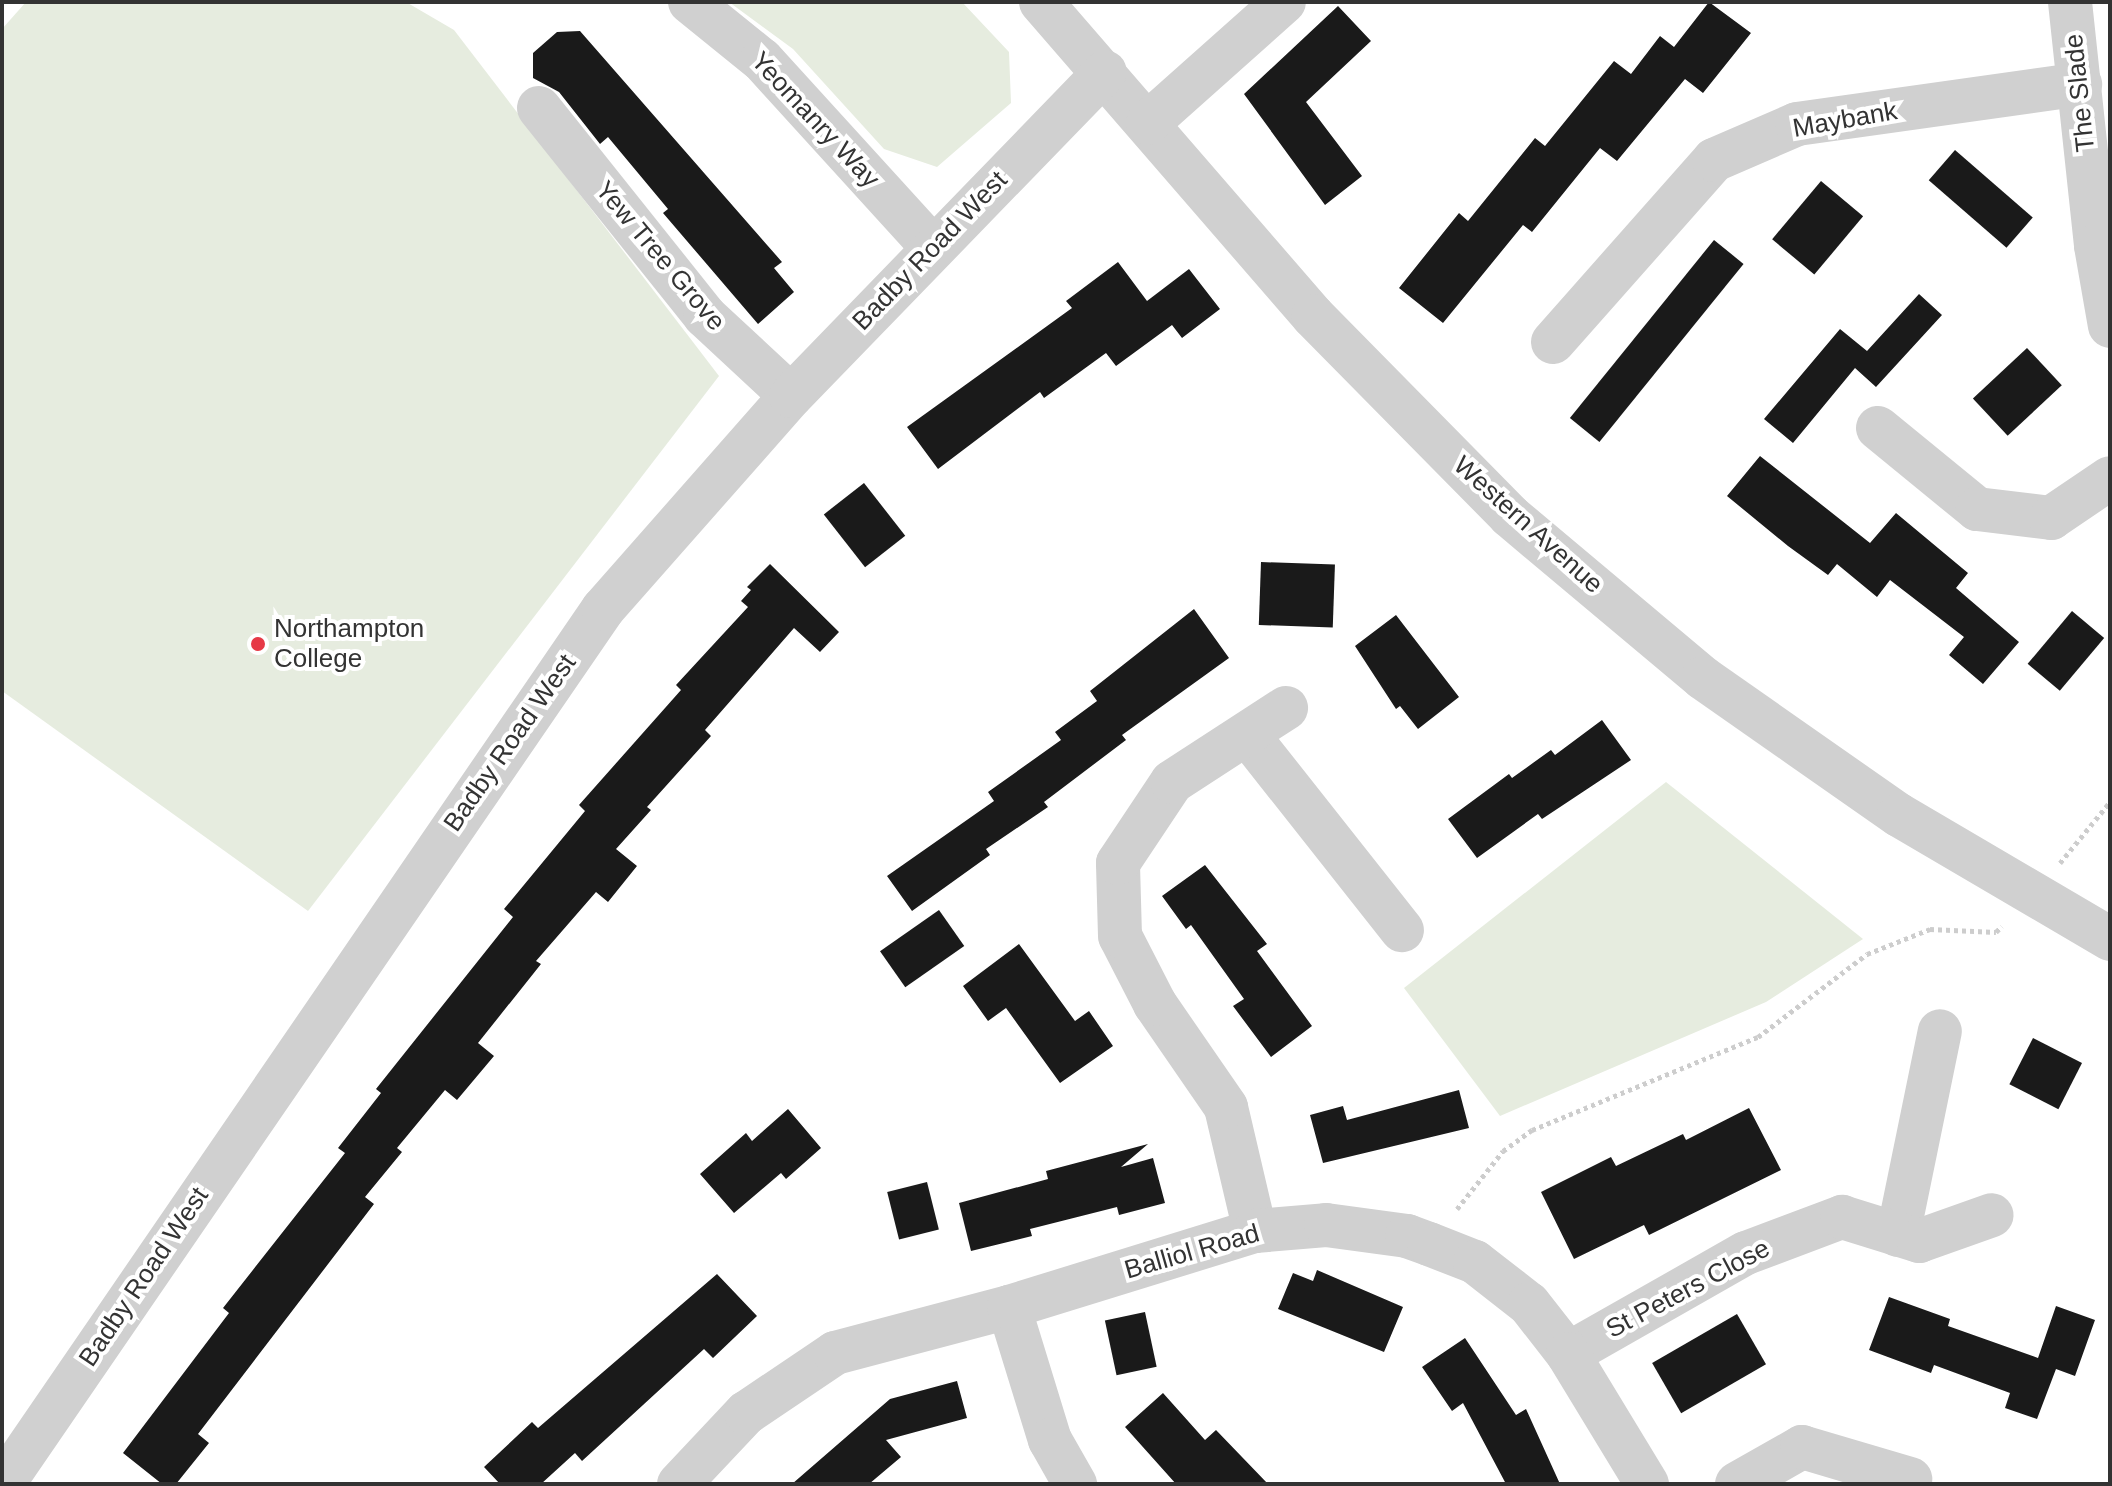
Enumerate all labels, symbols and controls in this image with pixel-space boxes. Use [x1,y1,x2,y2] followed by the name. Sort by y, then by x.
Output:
[2058,32,2102,154] street label: The Slade
[744,46,886,194] street label: Yeomanry Way
[1790,95,1900,145] street label: Maybank
[846,165,1014,337] street label: Badby Road West
[588,175,732,337] street label: Yew Tree Grove
[1446,449,1610,601] street label: Western Avenue
[274,613,424,674] place label: Northampton College
[249,635,267,653] marker: Northampton College
[437,648,583,838] street label: Badby Road West
[73,1182,215,1372] street label: Badby Road West
[1121,1218,1263,1286] street label: Balliol Road
[1601,1233,1775,1345] street label: St Peters Close

